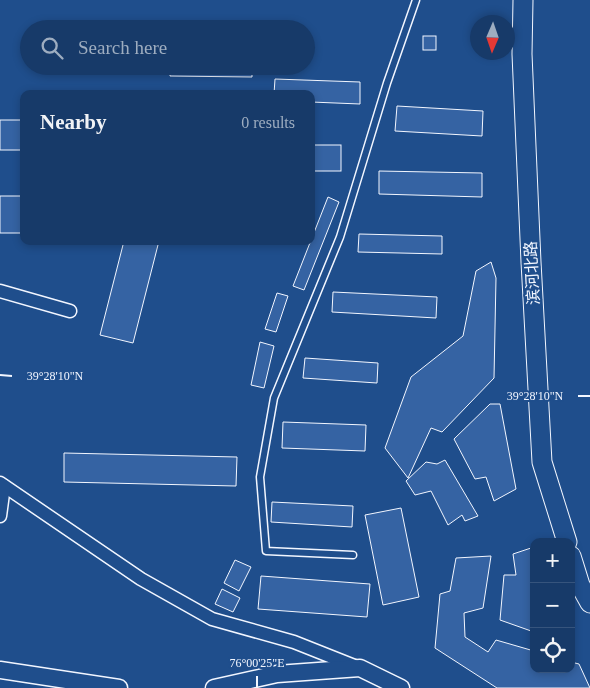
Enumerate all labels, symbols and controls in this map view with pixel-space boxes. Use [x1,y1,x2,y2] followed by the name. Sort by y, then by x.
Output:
[470,15,515,60] north arrow
[20,20,315,75] search box
[38,34,66,62] icon: search
[78,37,167,58] text: Search here
[40,110,107,134] text: Nearby
[241,114,295,131] text: 0 results
[522,241,542,305] street label: 滨河北路
[27,369,84,383] text: 39°28'10"N
[507,389,564,403] text: 39°28'10"N
[530,538,575,673] map controls
[530,538,575,583] button: +
[530,583,575,628] button: −
[530,628,575,673] button: locate
[229,656,285,670] text: 76°00'25"E

